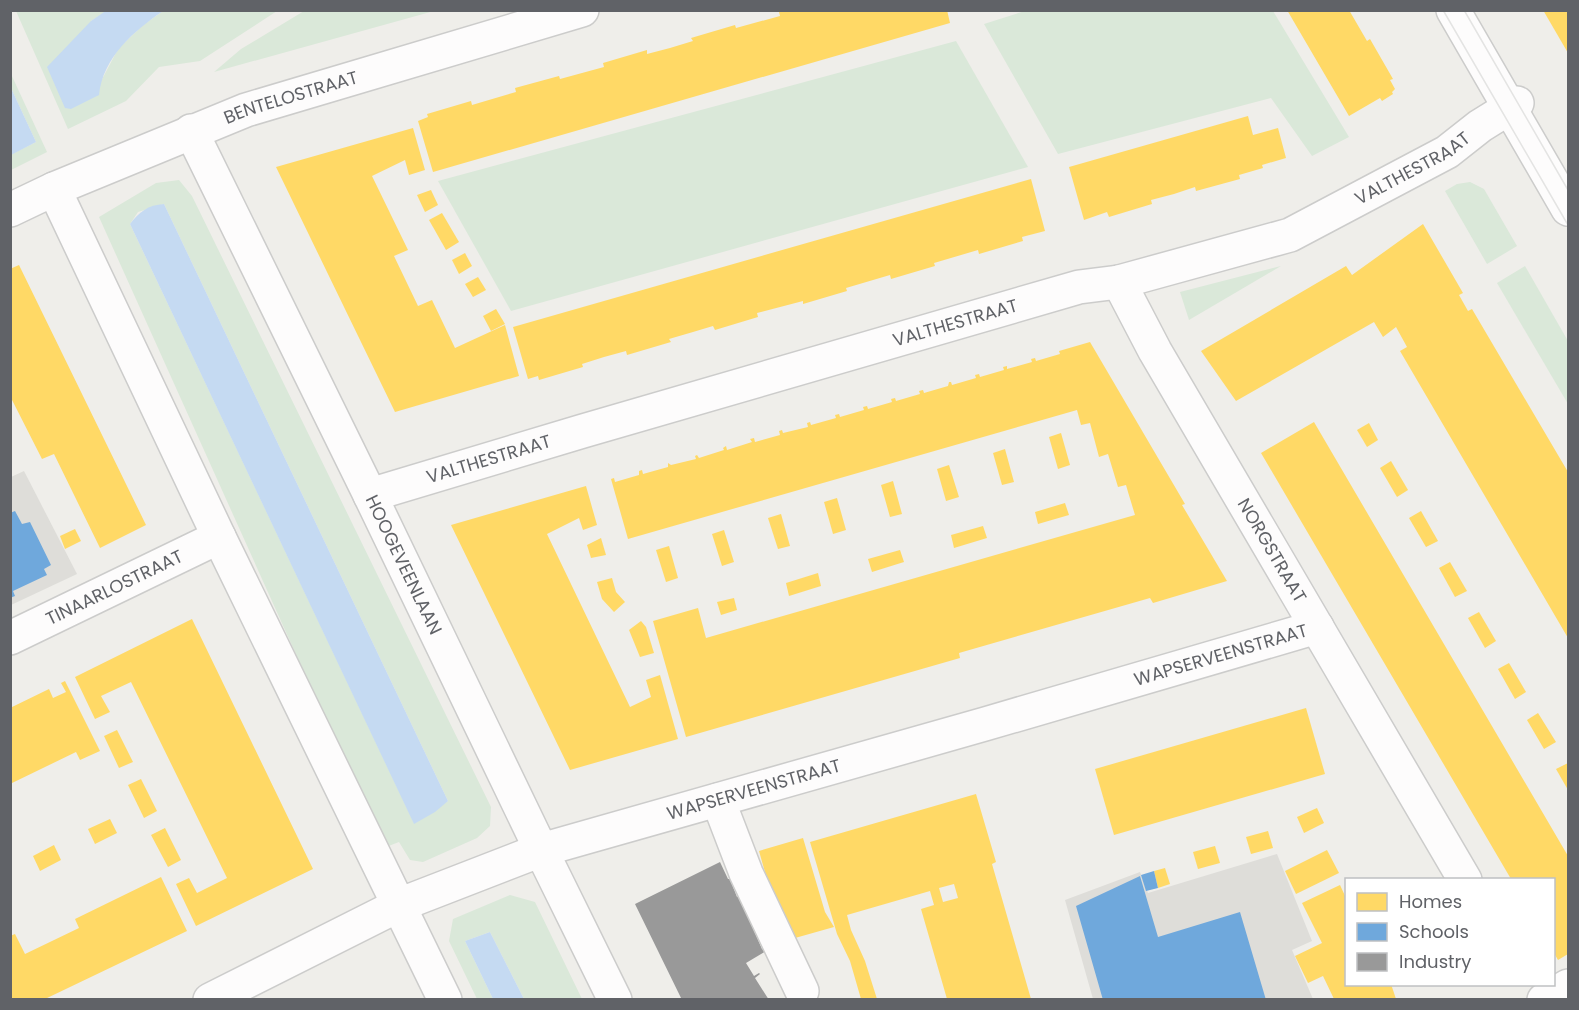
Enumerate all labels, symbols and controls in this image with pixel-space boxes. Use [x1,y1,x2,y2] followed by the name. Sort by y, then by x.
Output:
[220,64,361,130] street label: BENTELOSTRAAT
[1350,125,1475,211] street label: VALTHESTRAAT
[890,292,1021,352] street label: VALTHESTRAAT
[423,428,554,489] street label: VALTHESTRAAT
[360,491,448,638] street label: HOOGEVEENLAAN
[1232,493,1313,607] street label: NORGSTRAAT
[42,543,187,631] street label: TINAARLOSTRAAT
[1131,617,1311,692] street label: WAPSERVEENSTRAAT
[664,753,844,826] street label: WAPSERVEENSTRAAT
[1345,878,1555,986] legend
[1399,889,1462,914] text: Homes
[1399,919,1469,944] text: Schools
[1399,949,1471,974] text: Industry

